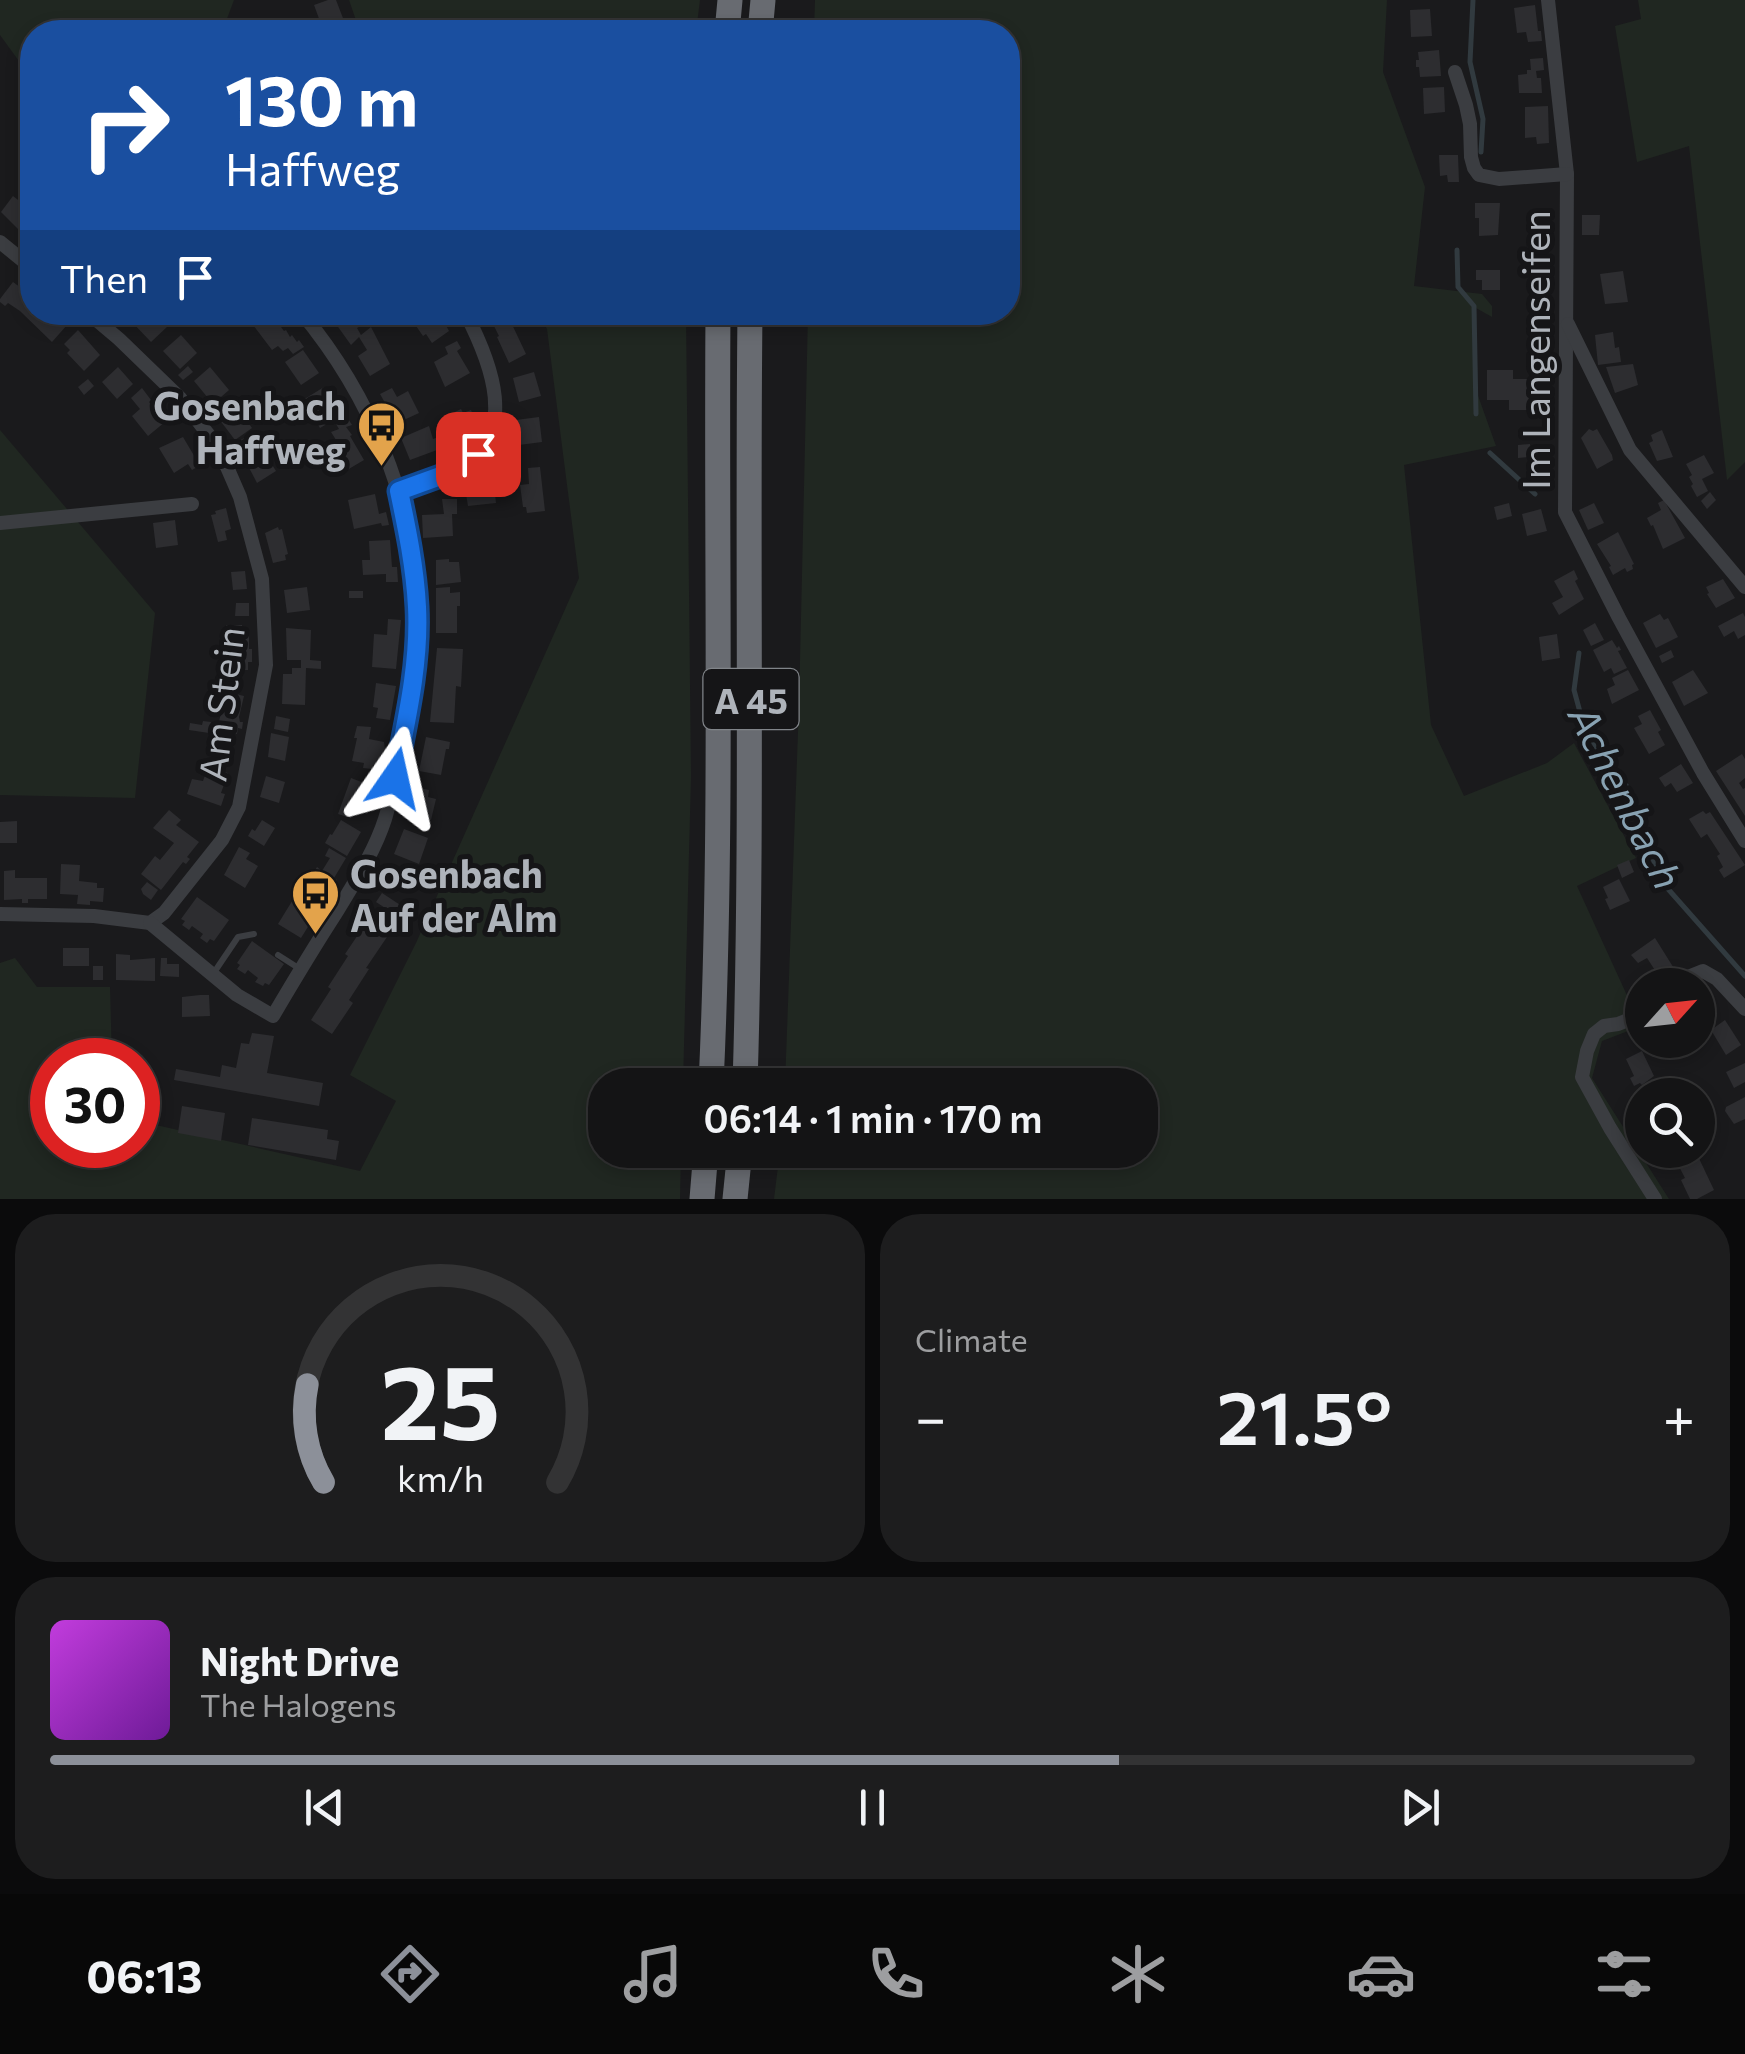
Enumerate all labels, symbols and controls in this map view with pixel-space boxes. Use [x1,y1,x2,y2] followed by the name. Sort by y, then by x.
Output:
[225,55,418,140] text: 130 m
[60,60,190,190] icon: right
[225,140,400,195] text: Haffweg
[1511,210,1558,490] street label: Im Langenseifen
[168,250,223,305] icon: arrive
[60,254,148,301] text: Then
[153,381,346,472] place label: Gosenbach Haffweg
[355,400,407,468] bus stop icon: Gosenbach Haffweg
[436,412,521,497] pin
[451,427,506,482] icon: arrive
[187,624,253,784] street label: Am Stein
[704,669,798,729] road number: A 45
[1559,695,1694,896] water label: Achenbach
[343,726,447,830] position arrow
[350,849,557,940] place label: Gosenbach Auf der Alm
[289,868,341,936] bus stop icon: Gosenbach Auf der Alm
[1625,968,1715,1058] north arrow
[1625,968,1715,1168] map controls
[30,1038,160,1168] speed limit sign: 30
[1625,1078,1715,1168] button: search
[704,1094,1042,1141] text: 06:14 · 1 min · 170 m
[915,1319,1028,1359] text: Climate
[380,1334,500,1461] text: 25
[1217,1369,1392,1460] text: 21.5°
[915,1382,946,1449] text: −
[1663,1382,1695,1449] text: +
[397,1456,483,1499] text: km/h
[200,1637,399,1684] text: Night Drive
[200,1684,397,1724] text: The Halogens
[297,1780,352,1835] icon: previous
[845,1780,900,1835] icon: pause
[1393,1780,1448,1835] icon: next
[375,1939,445,2009] icon: directions
[618,1939,688,2009] icon: music
[861,1939,931,2009] icon: phone
[1103,1939,1173,2009] icon: climate
[1346,1939,1416,2009] icon: car
[1589,1939,1659,2009] icon: filters
[86,1947,203,2002] text: 06:13

